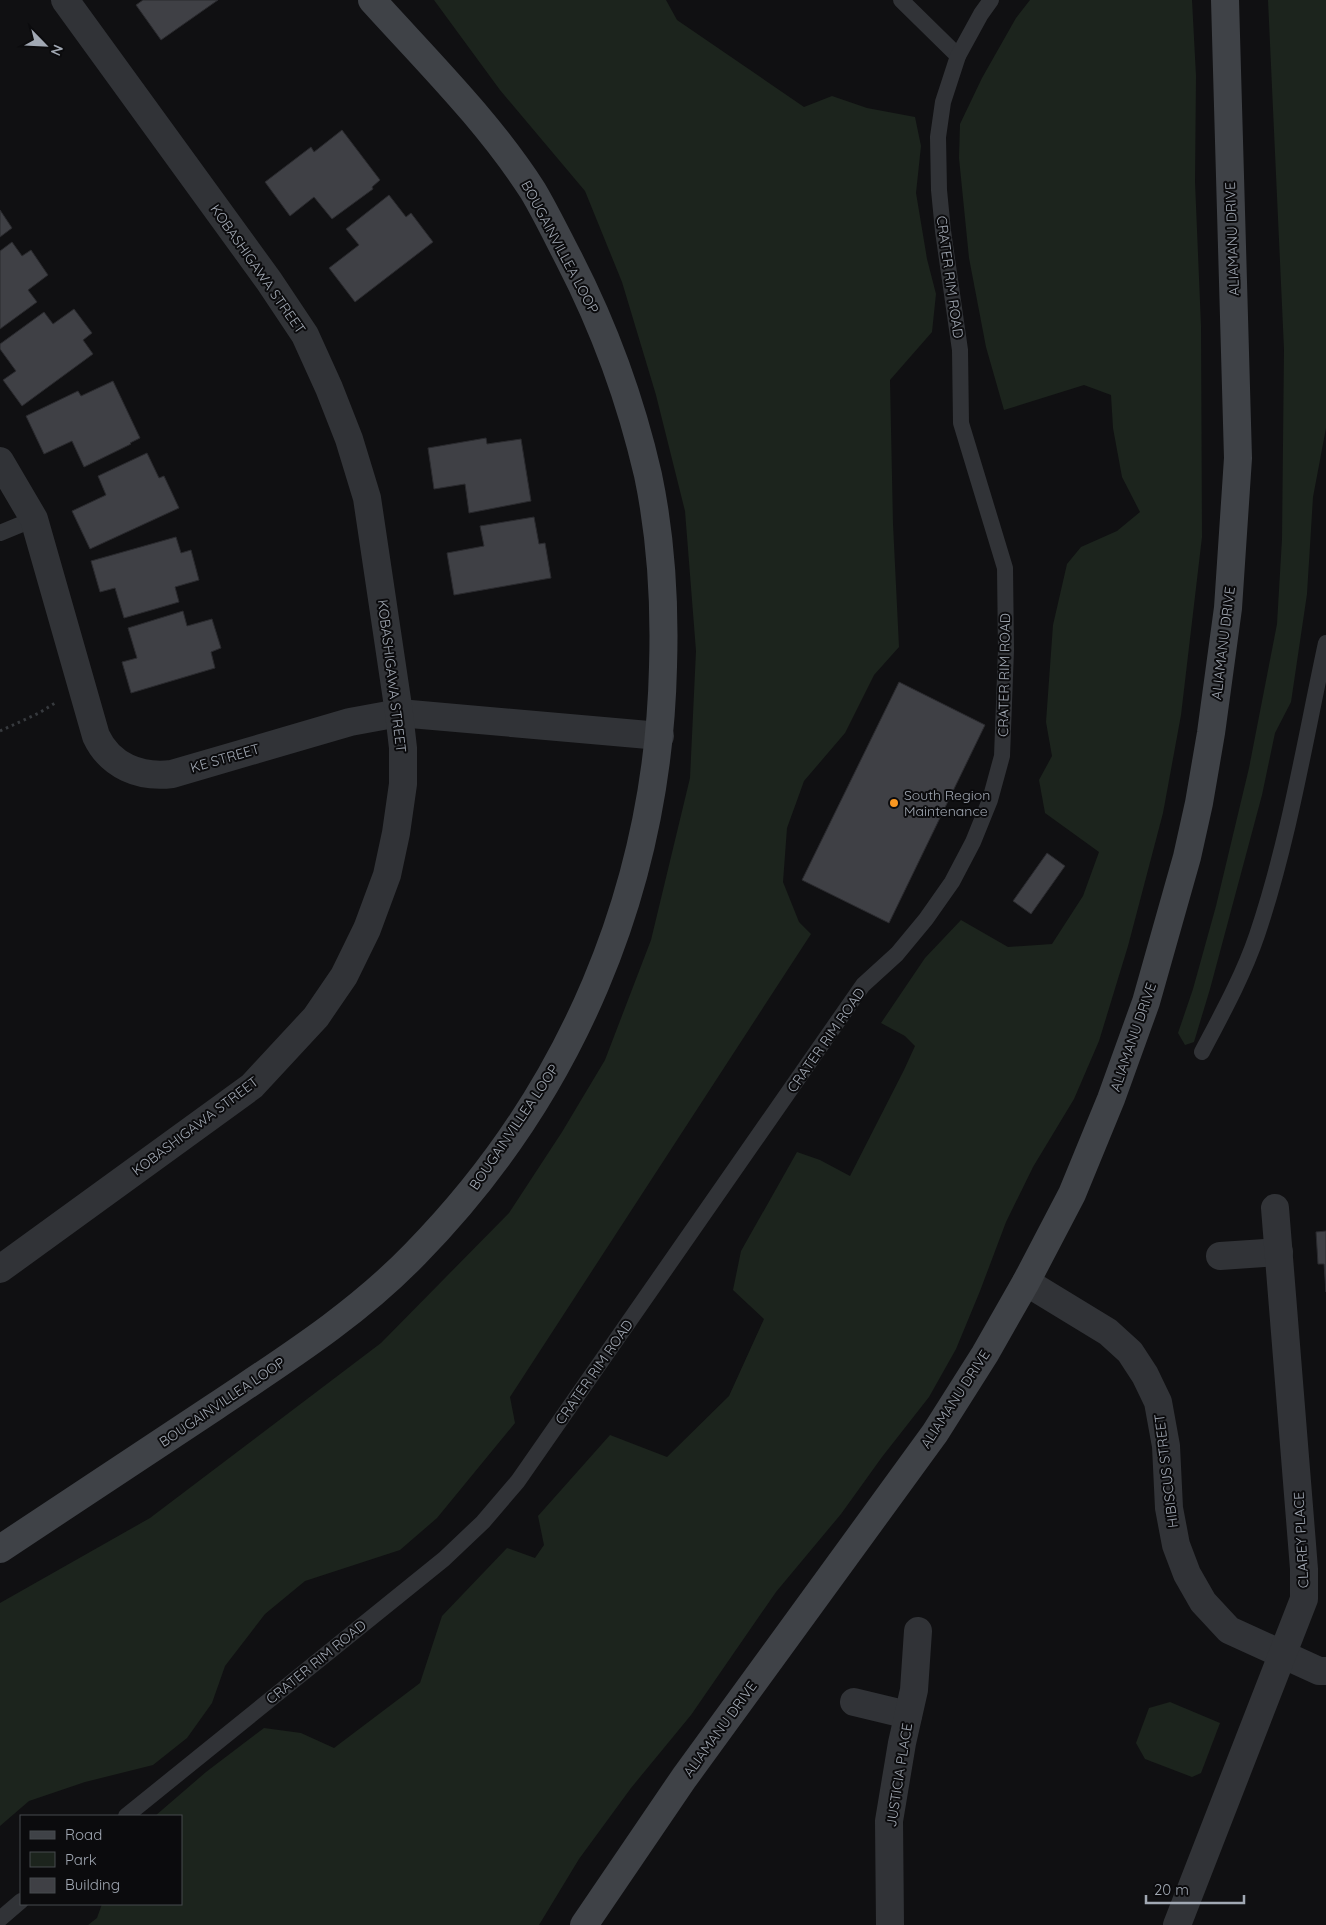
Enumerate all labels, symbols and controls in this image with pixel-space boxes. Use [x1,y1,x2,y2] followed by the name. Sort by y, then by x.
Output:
[20,20,70,70] north arrow
[47,42,67,59] text: N
[517,177,603,317] street label: BOUGAINVILLEA LOOP
[1221,182,1243,296] street label: ALIAMANU DRIVE
[206,201,310,337] street label: KOBASHIGAWA STREET
[932,214,968,340] street label: CRATER RIM ROAD
[1207,585,1239,701] street label: ALIAMANU DRIVE
[374,598,410,754] street label: KOBASHIGAWA STREET
[994,613,1014,737] street label: CRATER RIM ROAD
[188,740,262,776] street label: KE STREET
[904,786,990,820] place label: South Region Maintenance
[888,797,900,809] marker: South Region Maintenance
[1106,980,1160,1094] street label: ALIAMANU DRIVE
[783,984,869,1096] street label: CRATER RIM ROAD
[465,1061,563,1193] street label: BOUGAINVILLEA LOOP
[128,1072,262,1180] street label: KOBASHIGAWA STREET
[551,1316,637,1428] street label: CRATER RIM ROAD
[916,1346,994,1452] street label: ALIAMANU DRIVE
[156,1353,288,1451] street label: BOUGAINVILLEA LOOP
[1150,1413,1182,1529] street label: HIBISCUS STREET
[1289,1491,1313,1589] street label: CLAREY PLACE
[262,1616,370,1708] street label: CRATER RIM ROAD
[679,1678,761,1780] street label: ALIAMANU DRIVE
[882,1722,916,1828] street label: JUSTICIA PLACE
[20,1815,182,1905] legend
[65,1825,102,1844] text: Road
[65,1850,97,1869] text: Park
[1146,1872,1244,1904] scale bar
[65,1875,120,1894] text: Building
[1154,1880,1189,1899] text: 20 m

